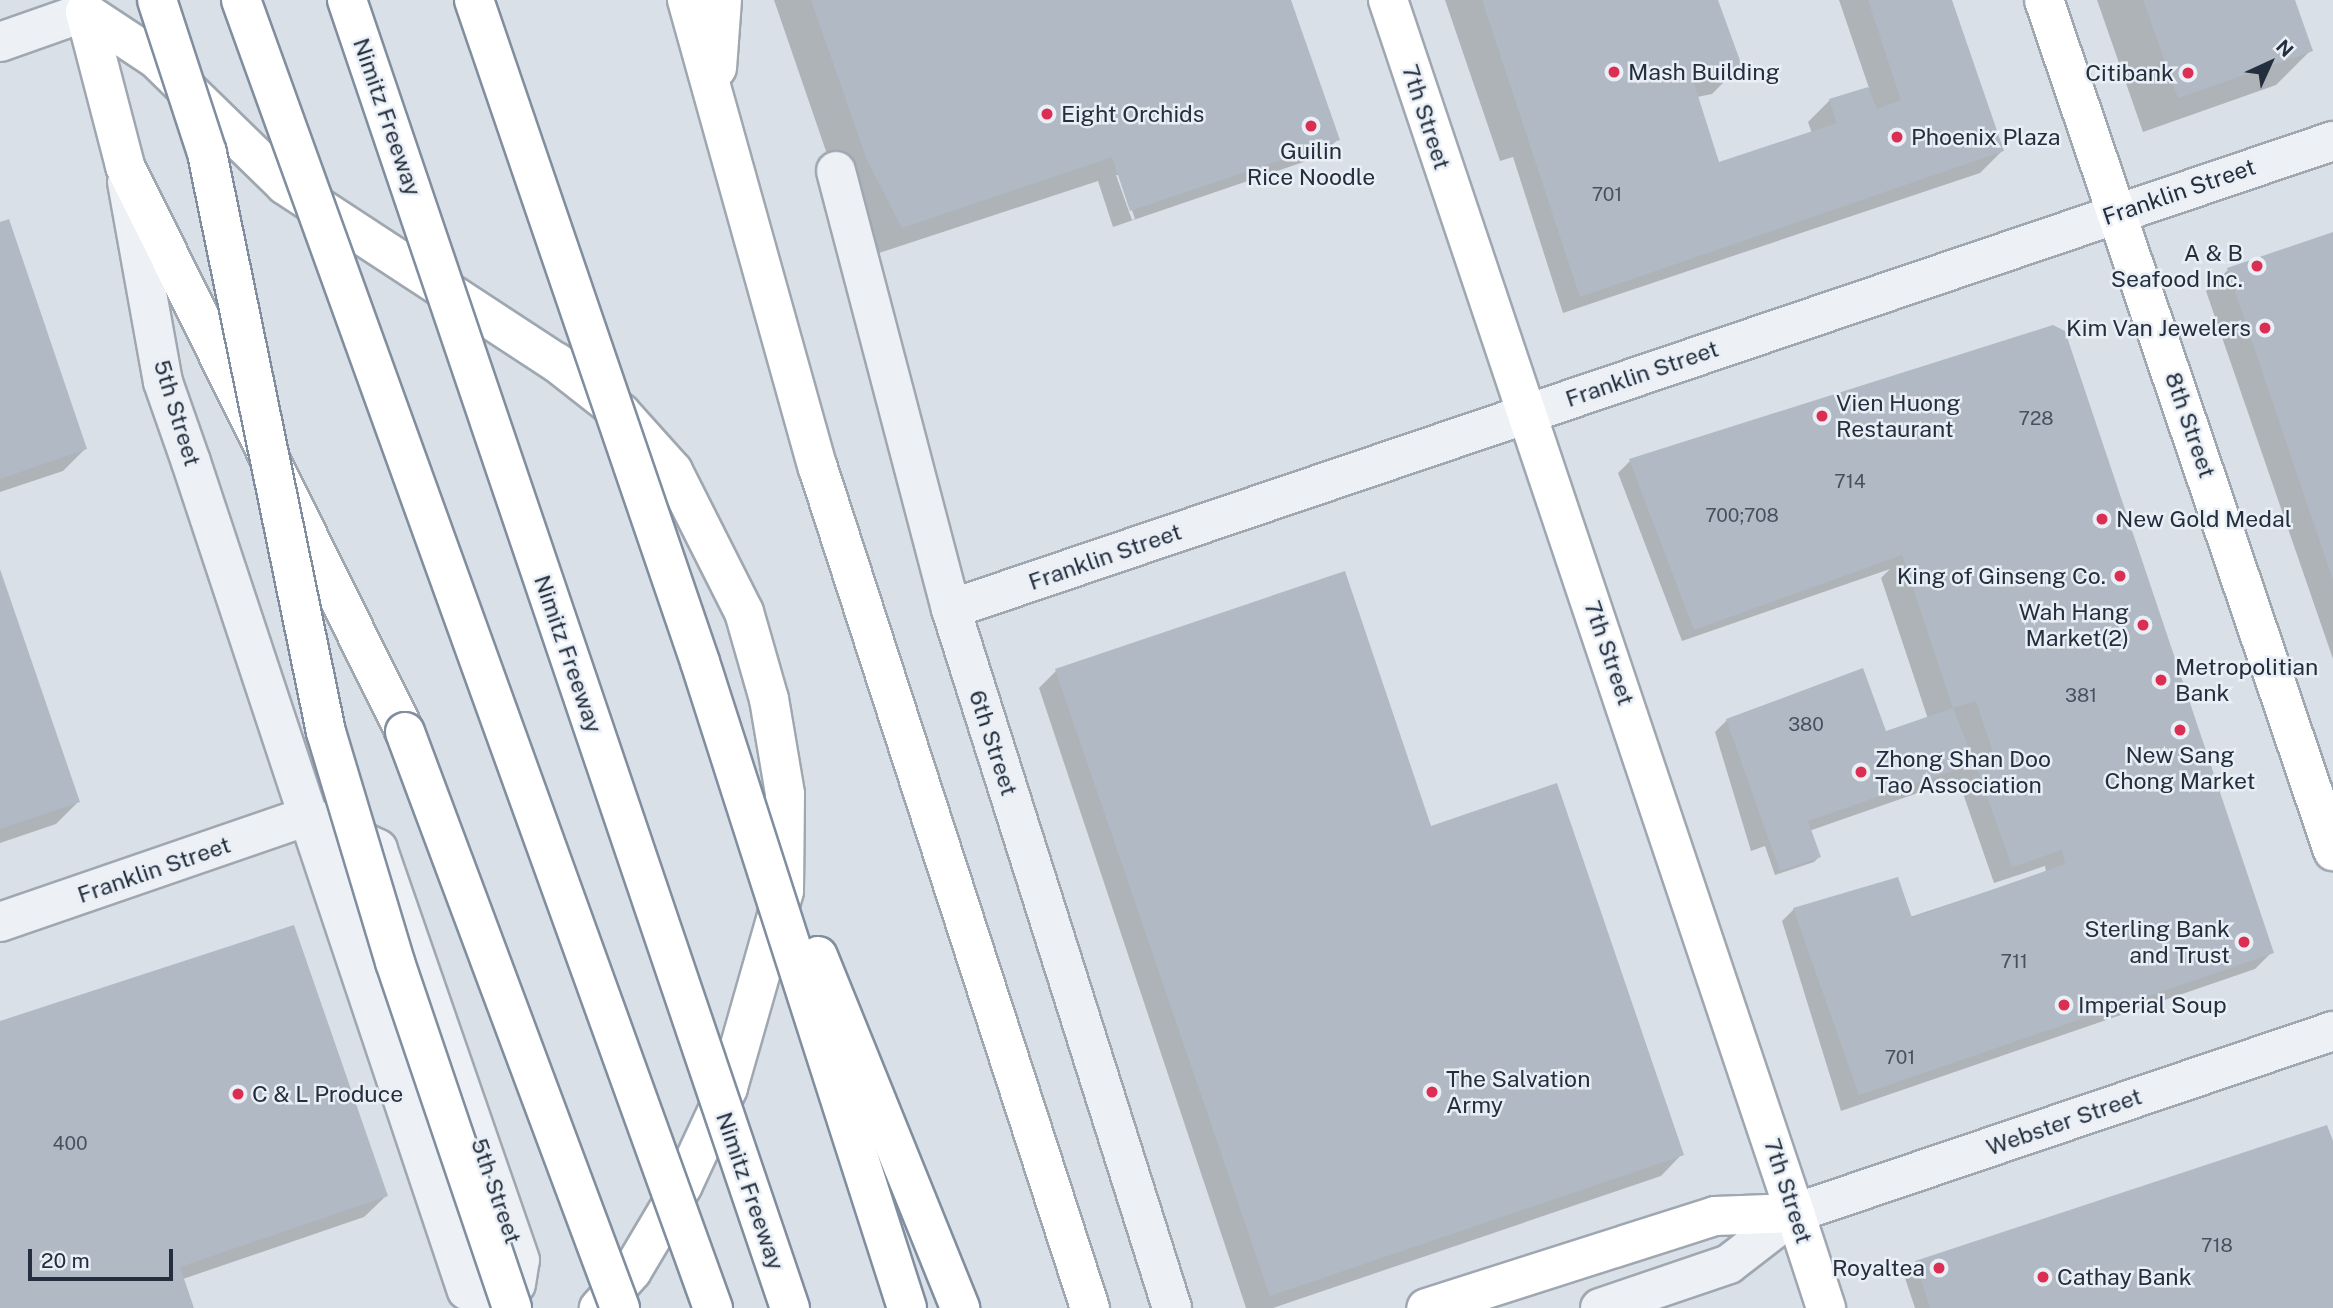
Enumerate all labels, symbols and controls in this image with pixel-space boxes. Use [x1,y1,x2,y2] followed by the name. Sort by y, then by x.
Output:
[2235,28,2305,98] north arrow
[347,35,427,199] street label: Nimitz Freeway
[2272,35,2298,61] text: N
[1628,58,1780,86] place label: Mash Building
[2085,59,2174,87] place label: Citibank
[1396,61,1456,173] street label: 7th Street
[1606,64,1622,80] marker: Mash Building
[2180,65,2196,81] marker: Citibank
[1061,100,1204,128] place label: Eight Orchids
[1039,106,1055,122] marker: Eight Orchids
[1303,118,1319,134] marker: Guilin Rice Noodle
[1911,123,2061,151] place label: Phoenix Plaza
[1889,129,1905,145] marker: Phoenix Plaza
[1247,137,1375,191] place label: Guilin Rice Noodle
[2099,153,2259,231] street label: Franklin Street
[1592,184,1622,206] house number: 701
[2111,239,2243,293] place label: A & B Seafood Inc.
[2249,258,2265,274] marker: A & B Seafood Inc.
[2065,314,2251,342] place label: Kim Van Jewelers
[2257,320,2273,336] marker: Kim Van Jewelers
[1562,335,1722,413] street label: Franklin Street
[148,357,206,469] street label: 5th Street
[2159,369,2221,481] street label: 8th Street
[1836,389,1961,443] place label: Vien Huong Restaurant
[1814,408,1830,424] marker: Vien Huong Restaurant
[2018,408,2054,430] house number: 728
[1834,471,1866,493] house number: 714
[1705,505,1779,527] house number: 700;708
[2116,505,2292,533] place label: New Gold Medal
[2094,511,2110,527] marker: New Gold Medal
[1025,518,1185,596] street label: Franklin Street
[1896,562,2106,590] place label: King of Ginseng Co.
[2112,568,2128,584] marker: King of Ginseng Co.
[528,572,608,736] street label: Nimitz Freeway
[1578,597,1640,709] street label: 7th Street
[2019,598,2129,652] place label: Wah Hang Market(2)
[2135,617,2151,633] marker: Wah Hang Market(2)
[2175,653,2318,707] place label: Metropolitian Bank
[2153,672,2169,688] marker: Metropolitian Bank
[2065,685,2097,707] house number: 381
[963,687,1023,799] street label: 6th Street
[1788,714,1824,736] house number: 380
[2172,722,2188,738] marker: New Sang Chong Market
[2104,741,2256,795] place label: New Sang Chong Market
[1875,745,2051,799] place label: Zhong Shan Doo Tao Association
[1853,764,1869,780] marker: Zhong Shan Doo Tao Association
[74,831,234,909] street label: Franklin Street
[2084,915,2230,969] place label: Sterling Bank and Trust
[2236,934,2252,950] marker: Sterling Bank and Trust
[2000,951,2028,973] house number: 711
[2078,991,2227,1019] place label: Imperial Soup
[2056,997,2072,1013] marker: Imperial Soup
[1885,1047,1915,1069] house number: 701
[1446,1065,1591,1119] place label: The Salvation Army
[252,1080,403,1108] place label: C & L Produce
[1983,1083,2145,1161] street label: Webster Street
[1424,1084,1440,1100] marker: The Salvation Army
[230,1086,246,1102] marker: C & L Produce
[710,1109,790,1273] street label: Nimitz Freeway
[52,1133,88,1155] house number: 400
[465,1135,527,1247] street label: 5th Street
[1758,1135,1818,1247] street label: 7th Street
[32,1234,177,1278] scale bar
[2201,1235,2233,1257] house number: 718
[41,1248,90,1273] text: 20 m
[1832,1254,1925,1282] place label: Royaltea
[1931,1260,1947,1276] marker: Royaltea
[2057,1263,2192,1291] place label: Cathay Bank
[2035,1269,2051,1285] marker: Cathay Bank

